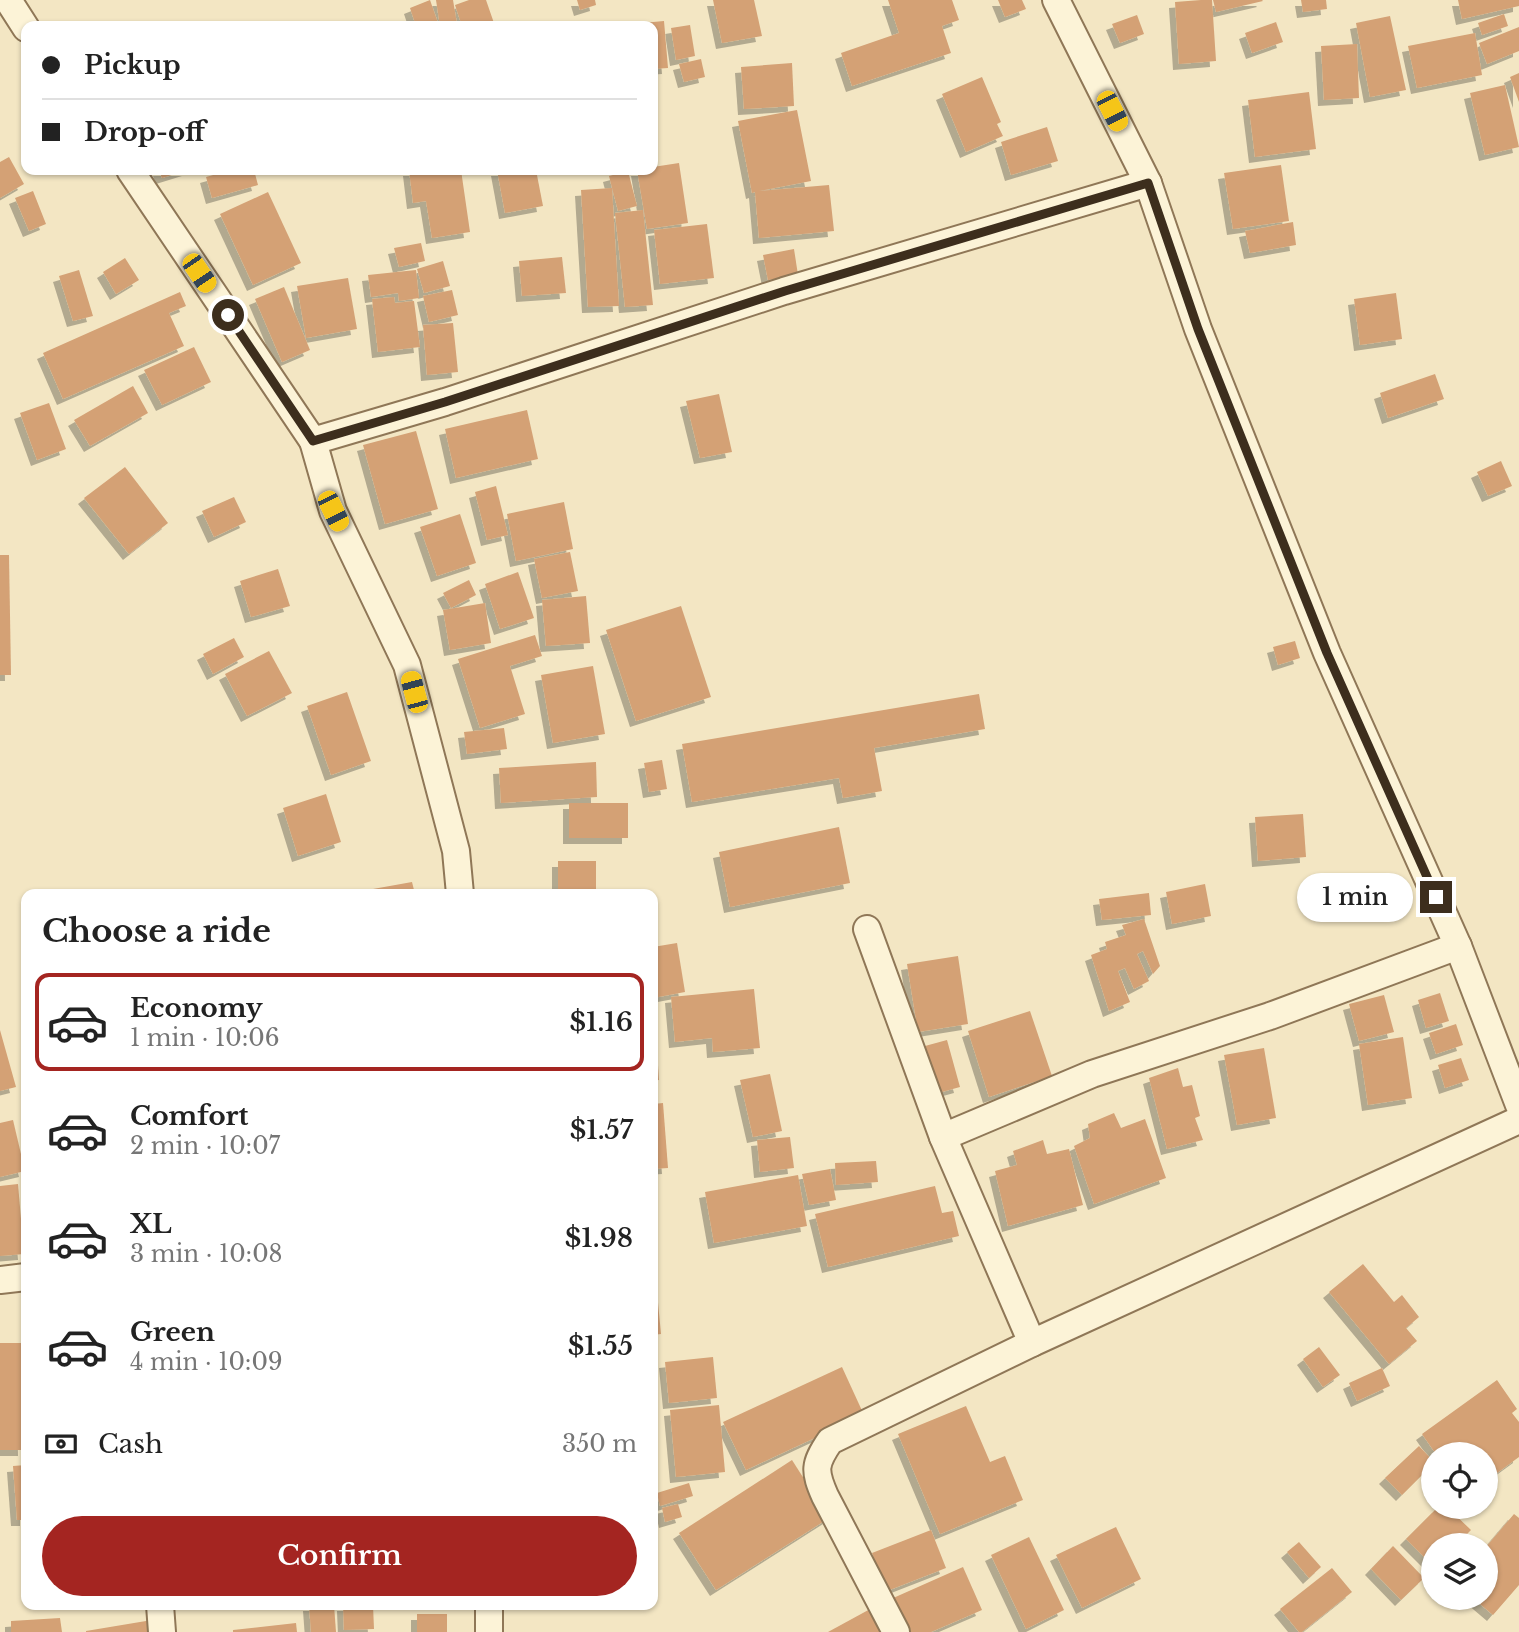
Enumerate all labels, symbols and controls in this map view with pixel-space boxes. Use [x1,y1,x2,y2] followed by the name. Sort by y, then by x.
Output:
[84,49,181,81] text: Pickup
[1094,88,1131,134] car
[84,116,205,148] text: Drop-off
[179,250,220,296] car
[212,299,244,331] route start
[315,488,352,534] car
[399,669,430,715] car
[1296,872,1412,922] callout: 1 min
[1420,881,1452,913] route end
[1322,883,1388,911] text: 1 min
[42,911,271,951] text: Choose a ride
[46,991,109,1054] icon: car
[130,992,263,1024] text: Economy
[570,1006,633,1038] text: $1.16
[130,1024,279,1052] text: 1 min · 10:06
[46,1099,109,1162] icon: car
[130,1100,248,1132] text: Comfort
[570,1114,633,1146] text: $1.57
[130,1132,280,1160] text: 2 min · 10:07
[46,1207,109,1270] icon: car
[130,1208,172,1240] text: XL
[565,1222,633,1254] text: $1.98
[130,1240,283,1268] text: 3 min · 10:08
[46,1315,109,1378] icon: car
[130,1316,215,1348] text: Green
[568,1330,633,1362] text: $1.55
[130,1348,283,1376] text: 4 min · 10:09
[42,1425,80,1463] icon: cash
[98,1428,163,1460] text: Cash
[562,1430,637,1458] text: 350 m
[1421,1442,1498,1610] map controls
[1421,1442,1498,1519] button: locate
[42,1516,637,1596] button: Confirm
[1421,1533,1498,1610] button: layers

